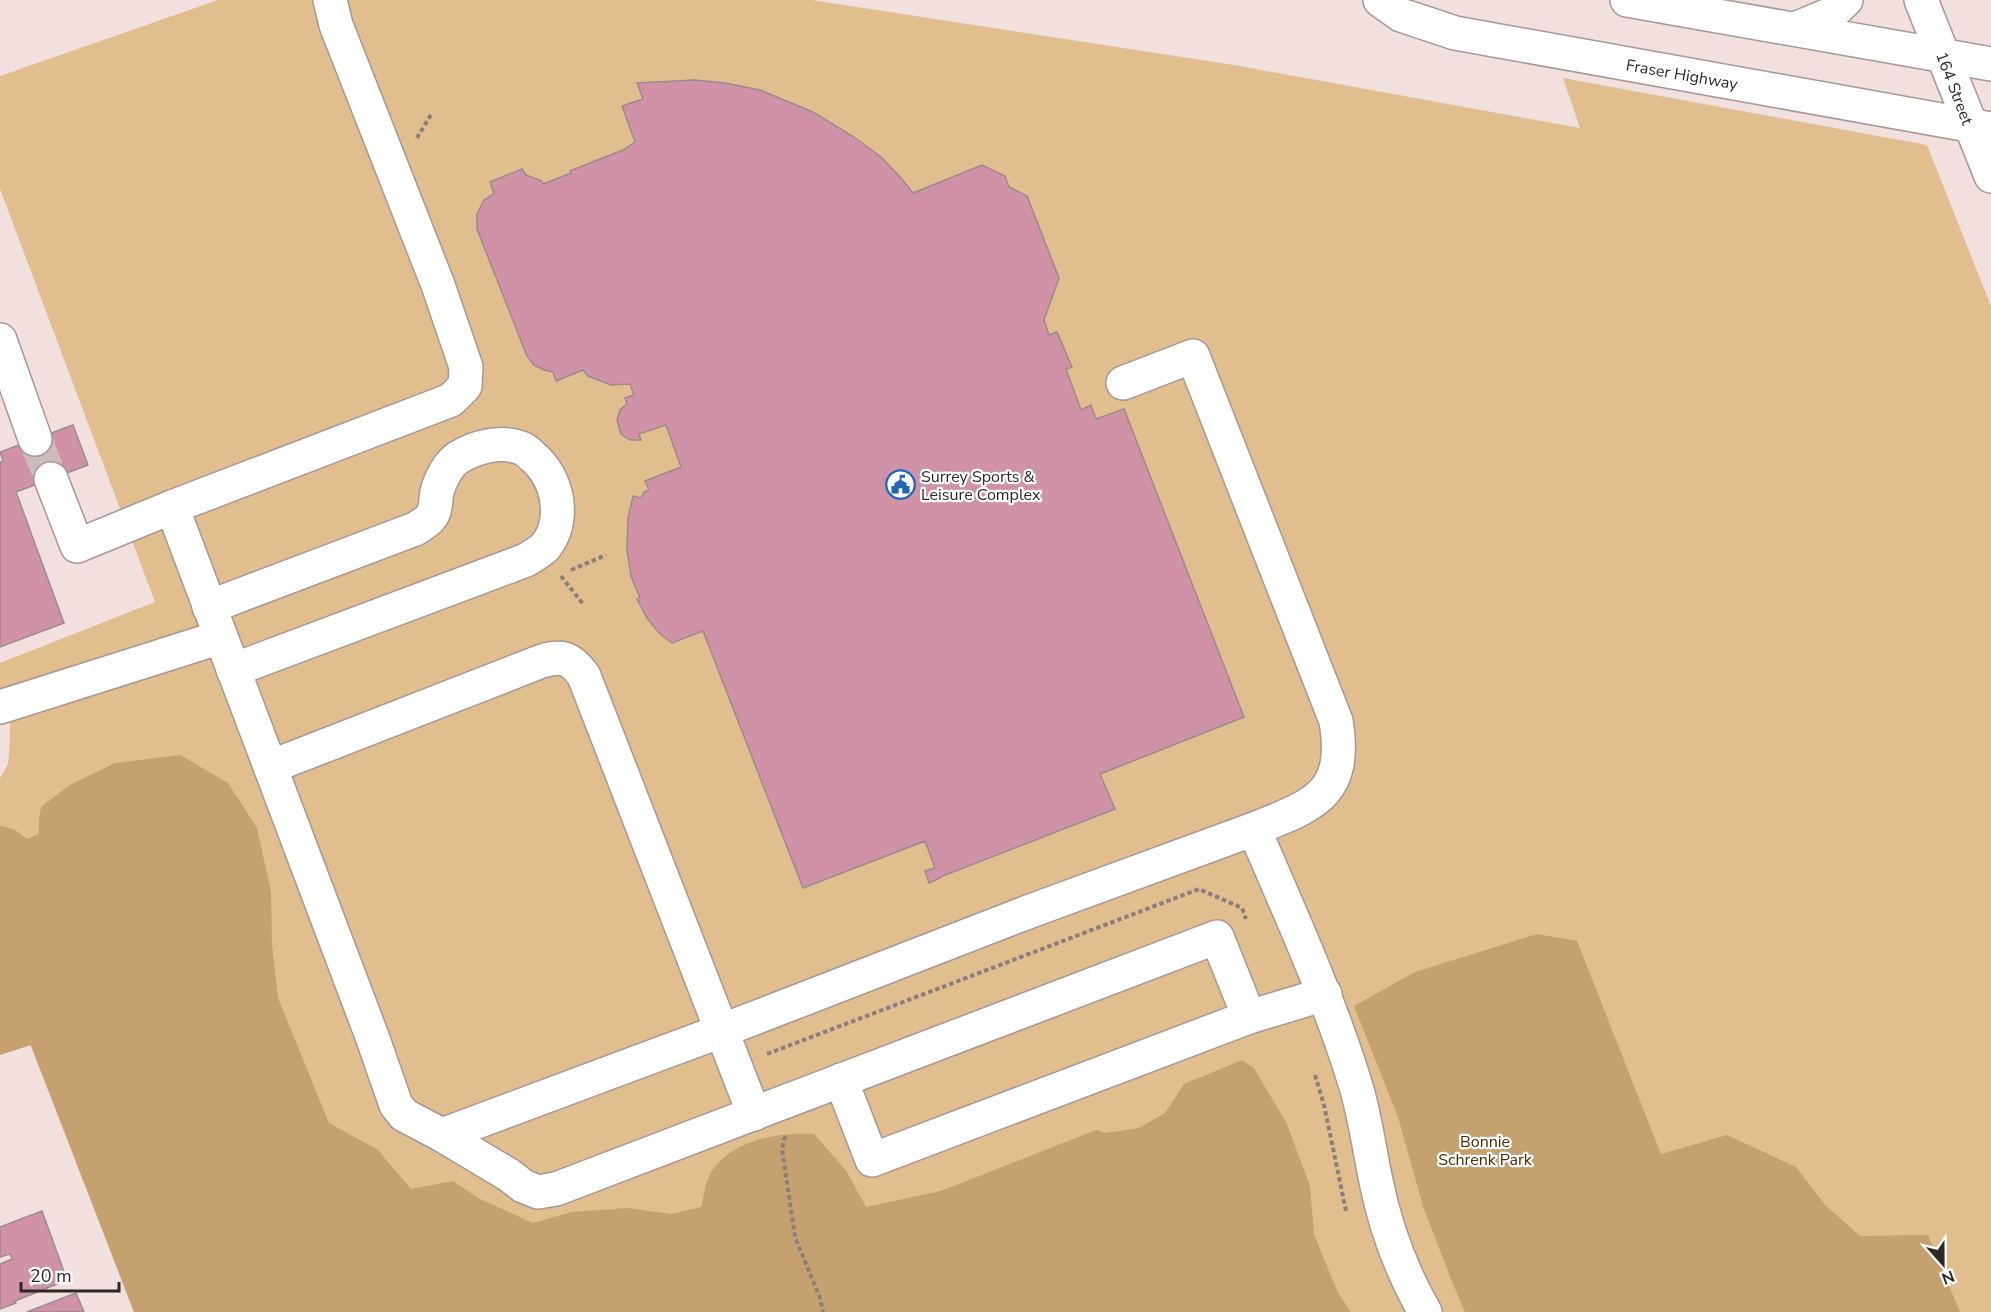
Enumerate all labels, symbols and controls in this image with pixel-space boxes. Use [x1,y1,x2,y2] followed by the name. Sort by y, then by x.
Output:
[1930,49,1978,128] street label: 164 Street
[1624,54,1740,96] street label: Fraser Highway
[921,466,1041,506] place label: Surrey Sports & Leisure Complex
[884,469,916,501] public building icon: Surrey Sports & Leisure Complex
[1438,1131,1533,1171] park label: Bonnie Schrenk Park
[1913,1234,1973,1294] north arrow
[21,1255,118,1293] scale bar
[30,1264,72,1288] text: 20 m
[1938,1265,1958,1289] text: N

